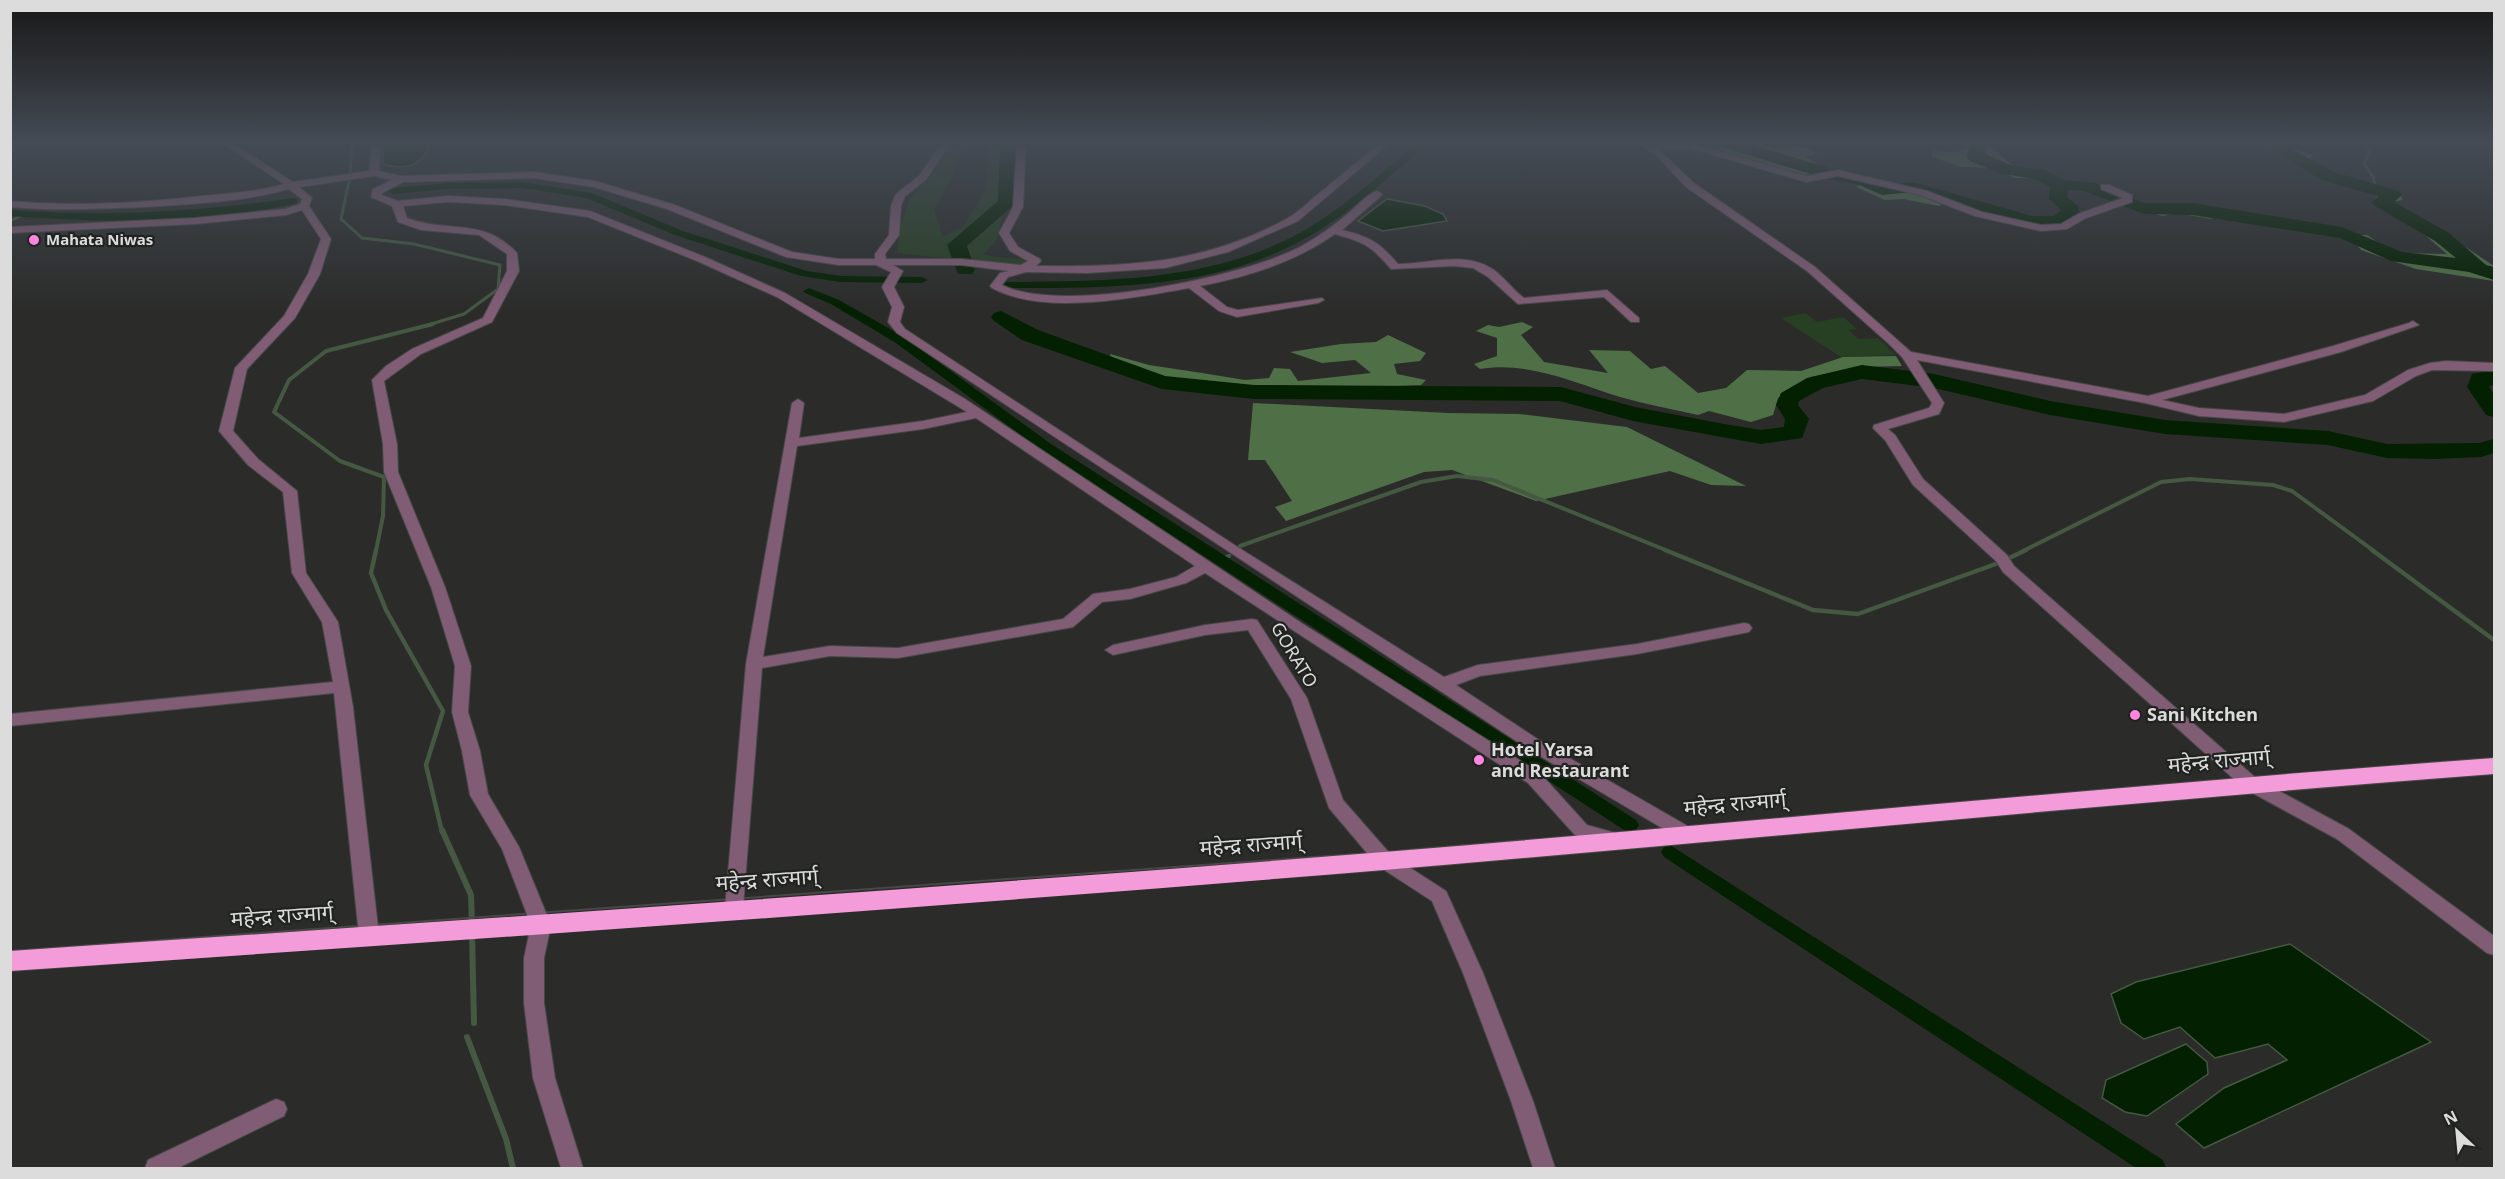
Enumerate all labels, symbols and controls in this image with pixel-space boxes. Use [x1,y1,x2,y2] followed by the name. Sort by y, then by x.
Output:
[46,229,153,249] place label: Mahata Niwas
[27,233,41,247] marker: Mahata Niwas
[1266,617,1324,692] street label: GORATO
[2147,702,2258,726] place label: Sani Kitchen
[2128,708,2142,722] marker: Sani Kitchen
[1491,737,1630,782] place label: Hotel Yarsa and Restaurant
[2167,741,2274,778] street label: महेन्द्र राज्मार्ग्
[1472,753,1486,767] marker: Hotel Yarsa and Restaurant
[1683,784,1790,821] street label: महेन्द्र राज्मार्ग्
[1199,826,1306,862] street label: महेन्द्र राज्मार्ग्
[715,861,822,897] street label: महेन्द्र राज्मार्ग्
[230,897,337,933] street label: महेन्द्र राज्मार्ग्
[2427,1101,2487,1161] north arrow
[2440,1105,2461,1130] text: N

